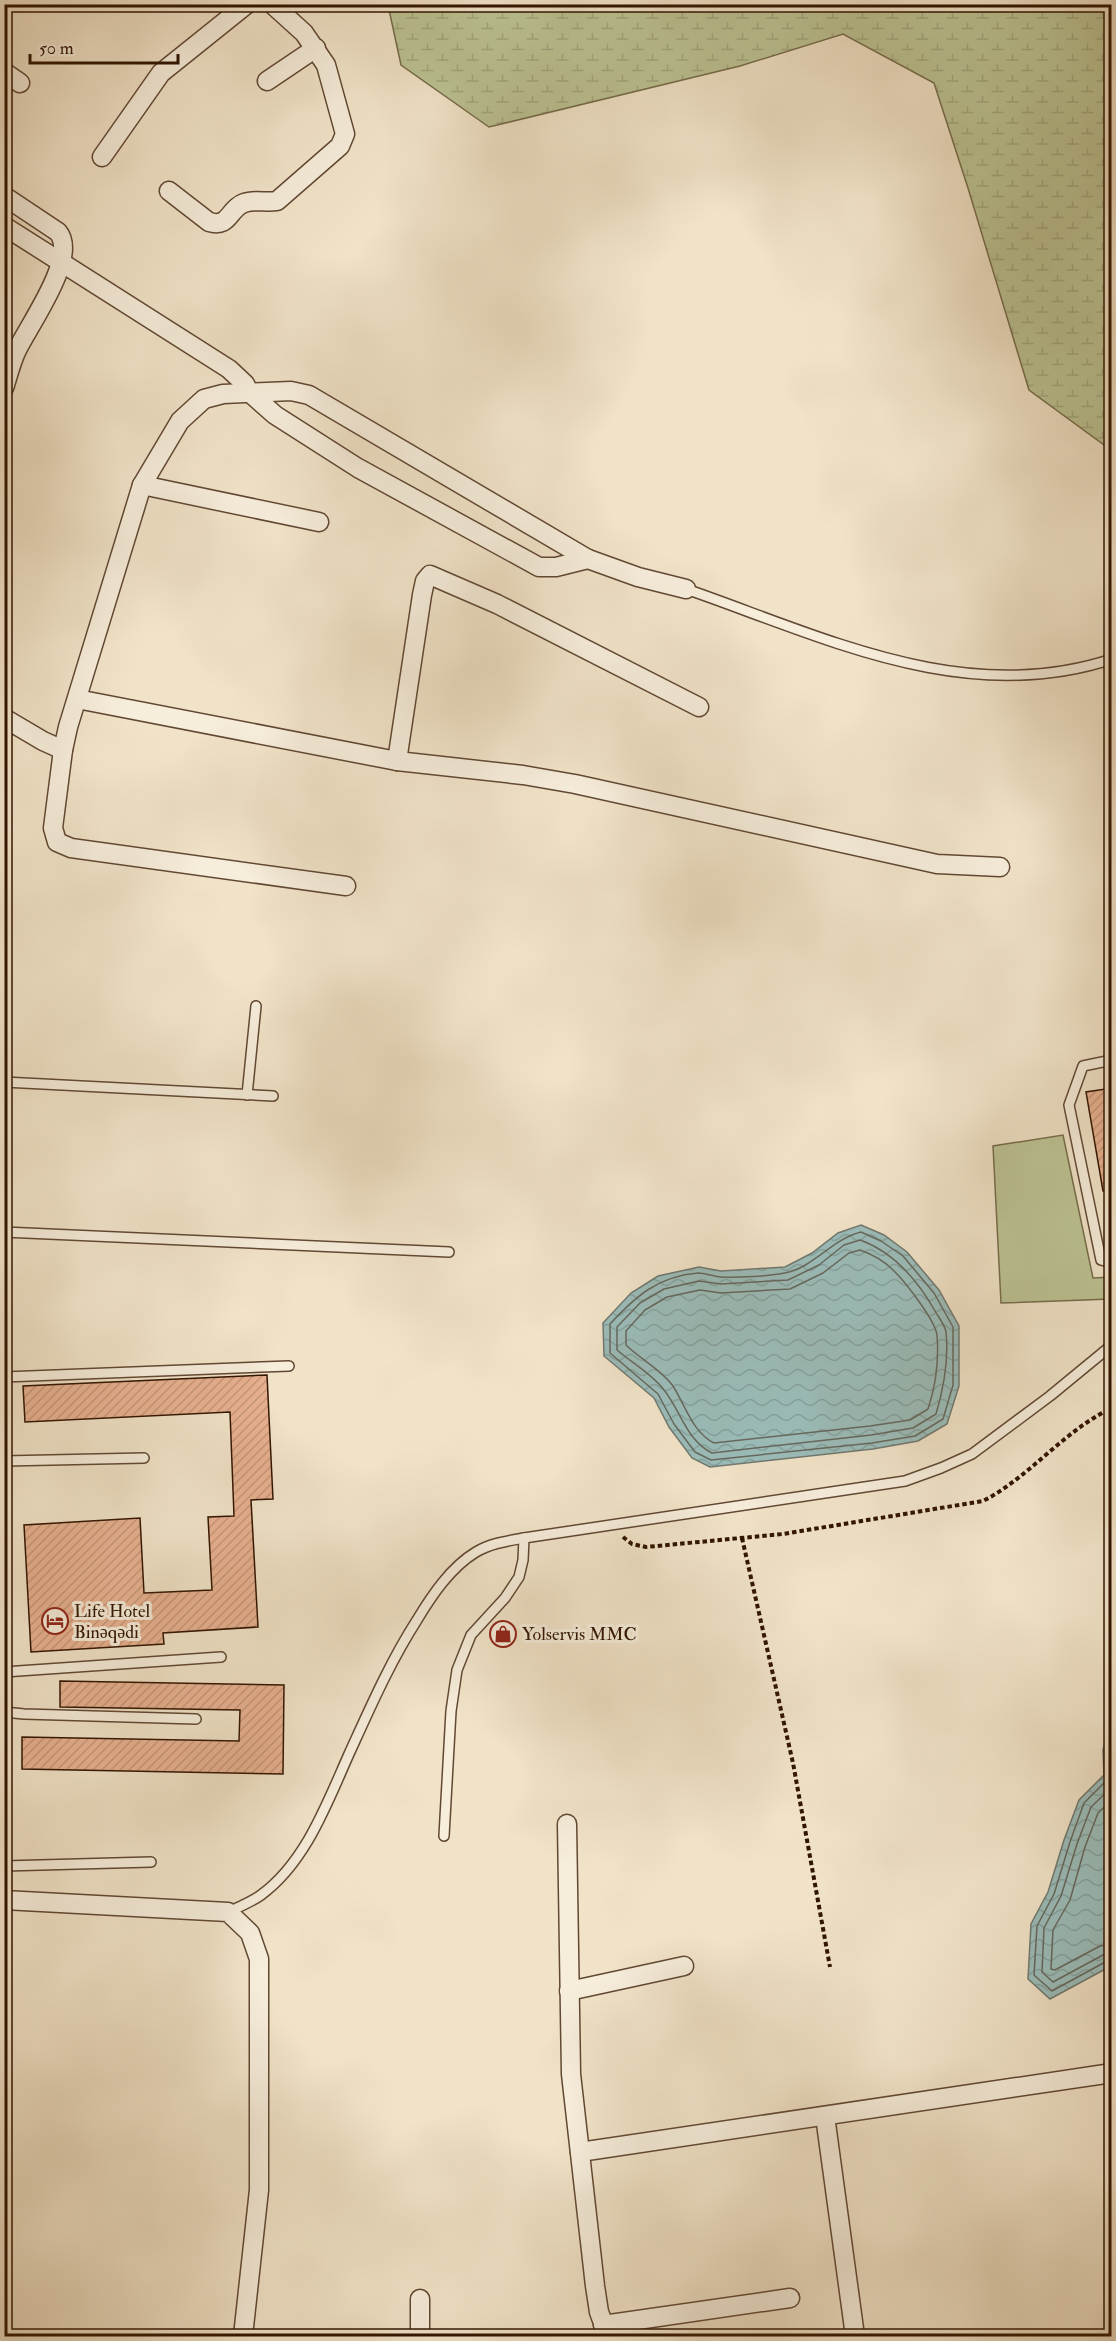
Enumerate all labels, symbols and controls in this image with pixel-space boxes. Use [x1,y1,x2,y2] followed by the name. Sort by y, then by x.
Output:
[30,27,178,65] scale bar
[39,37,74,60] text: 50 m
[74,1600,150,1644] place label: Life Hotel Binəqədi
[40,1606,70,1636] hotel icon: Life Hotel Binəqədi
[488,1619,518,1649] shop icon: Yolservis MMC
[522,1623,637,1646] place label: Yolservis MMC

